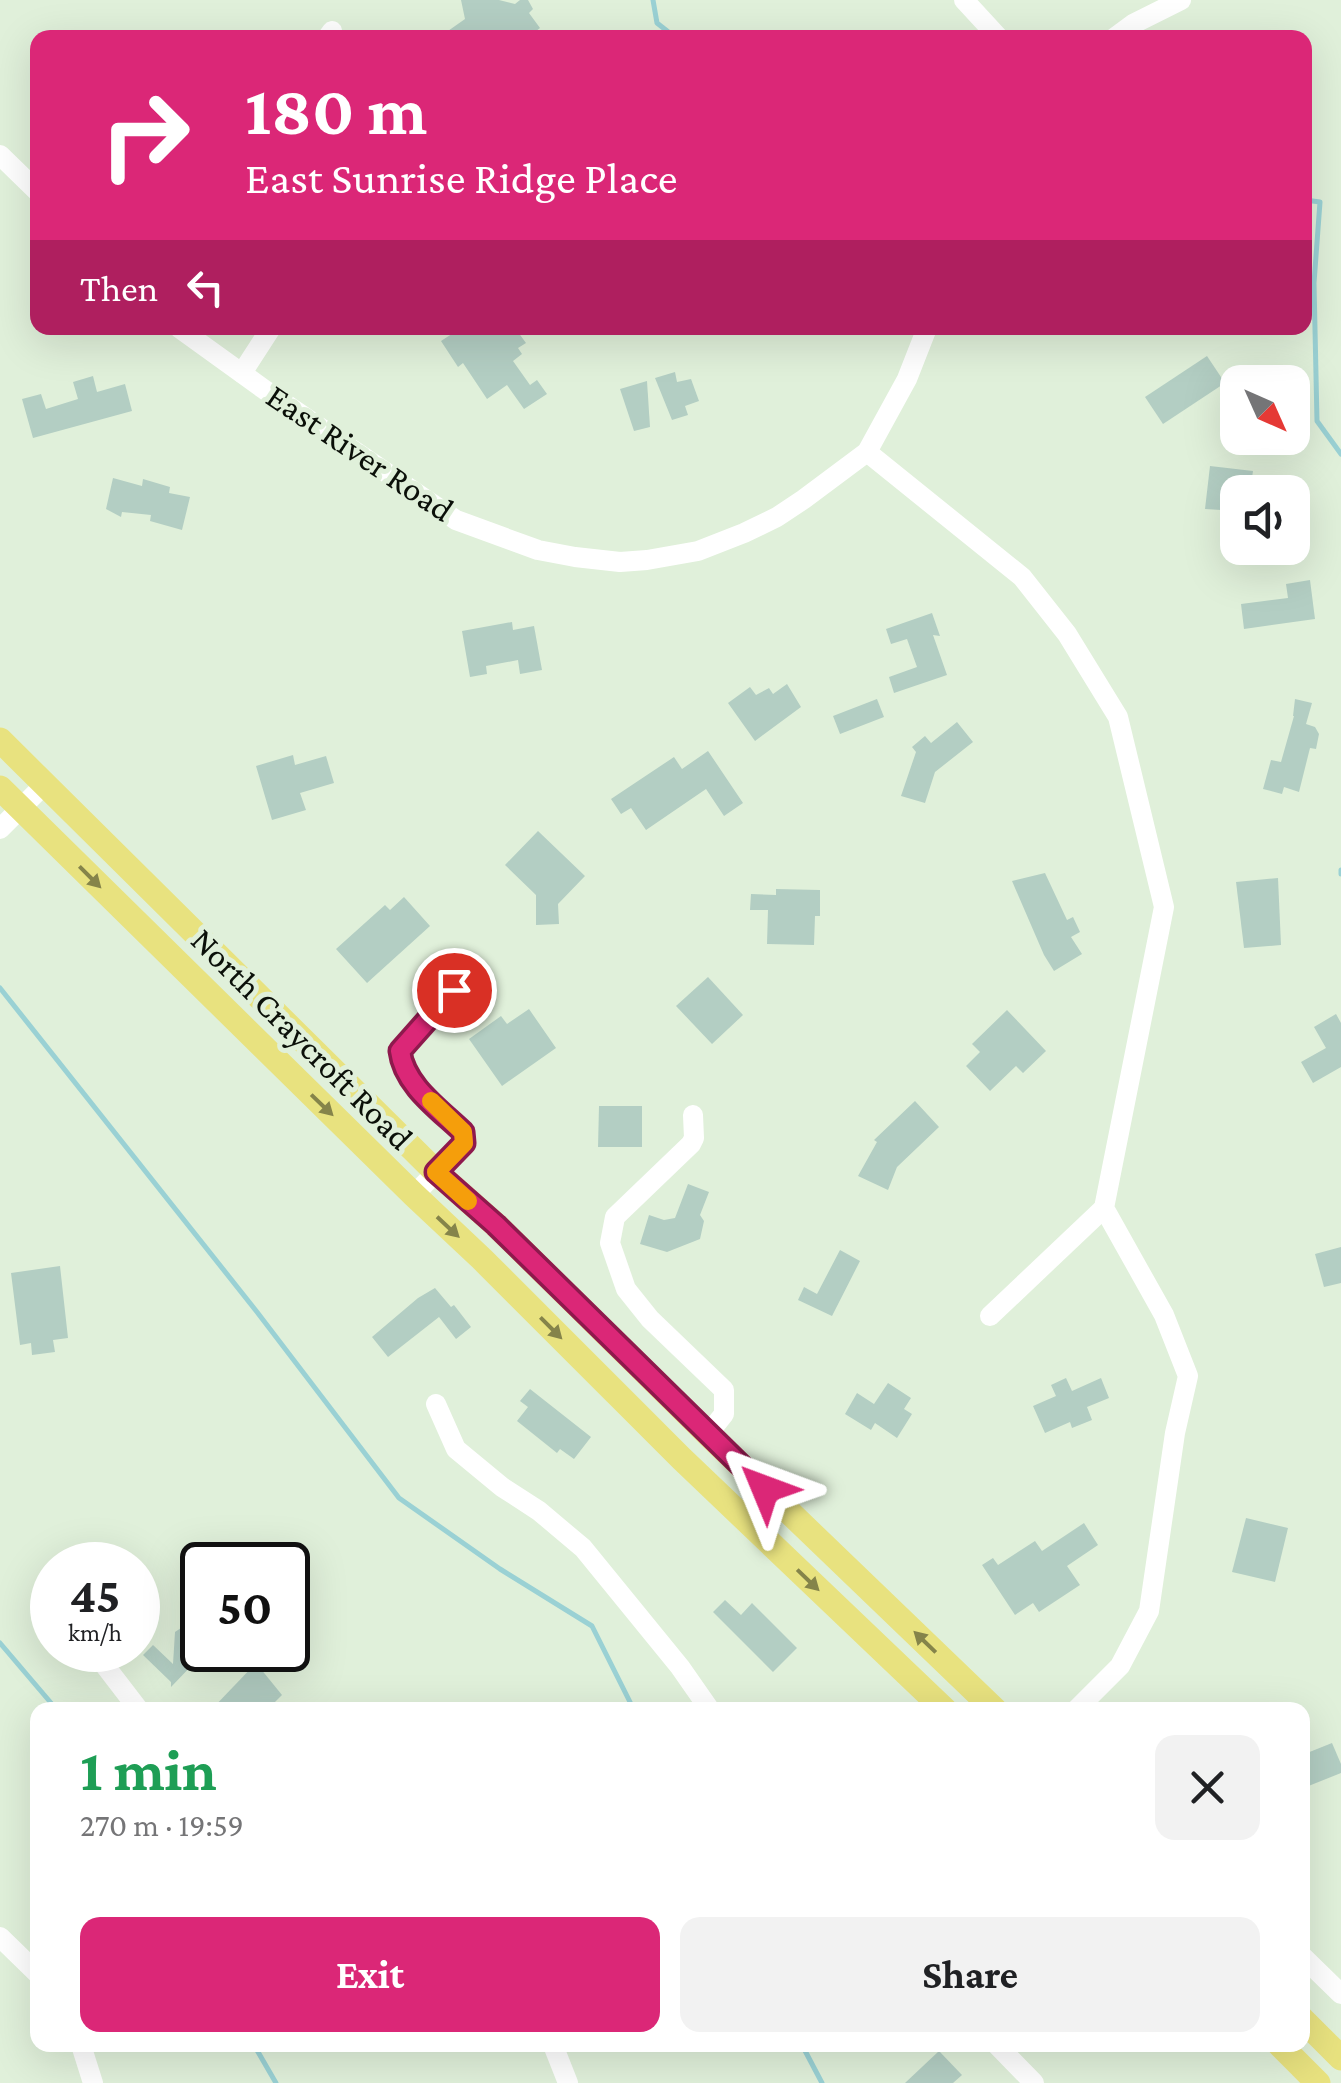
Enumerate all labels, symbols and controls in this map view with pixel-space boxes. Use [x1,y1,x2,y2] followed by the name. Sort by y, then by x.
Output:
[80,70,210,200] icon: right
[245,71,427,149] text: 180 m
[245,153,678,203] text: East Sunrise Ridge Place
[178,260,233,315] icon: left
[80,267,158,309] text: Then
[1220,365,1310,455] north arrow
[1220,365,1310,565] map controls
[259,376,461,530] street label: East River Road
[1220,475,1310,565] button: sound
[78,865,102,889] one-way arrow
[183,920,421,1158] street label: North Craycroft Road
[412,948,497,1033] pin
[427,963,482,1018] icon: arrive
[309,1092,333,1116] one-way arrow
[436,1215,460,1238] one-way arrow
[539,1315,562,1339] one-way arrow
[713,1437,817,1541] position arrow
[180,1542,310,1672] speed limit sign: 50
[69,1567,121,1623] text: 45
[796,1568,820,1591] one-way arrow
[68,1619,122,1646] text: km/h
[913,1631,937,1654] one-way arrow
[1155,1735,1260,1840] button: close
[80,1736,217,1803] text: 1 min
[80,1807,244,1843] text: 270 m · 19:59
[80,1917,660,2032] button: Exit
[680,1917,1260,2032] button: Share

